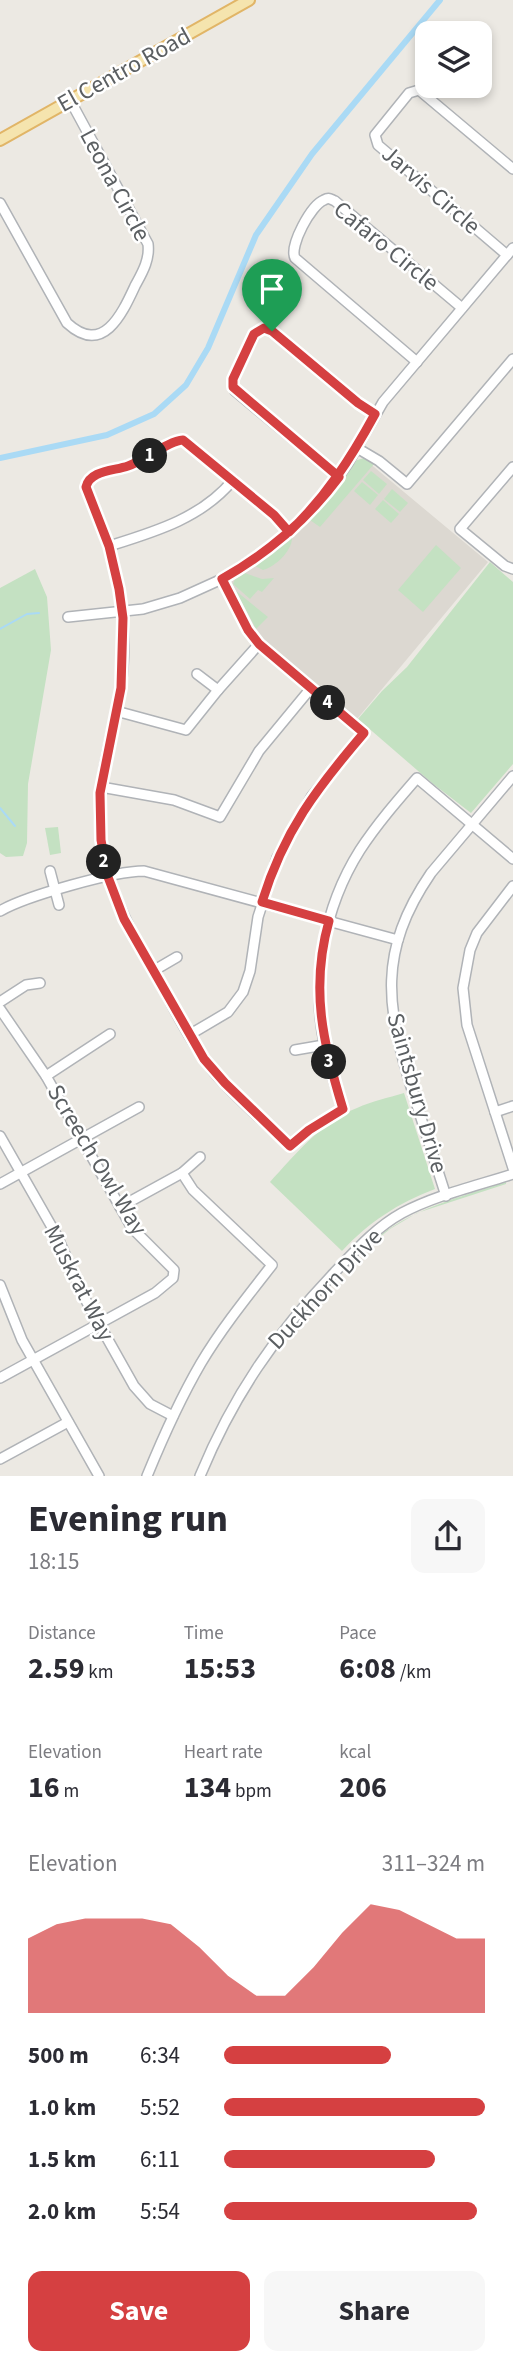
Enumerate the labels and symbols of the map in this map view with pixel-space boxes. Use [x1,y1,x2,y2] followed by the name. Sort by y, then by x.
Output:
[51,19,197,121] street label: El Centro Road
[71,122,159,248] street label: Leona Circle
[374,137,488,243] street label: Jarvis Circle
[326,192,446,300] street label: Cafaro Circle
[242,259,302,331] pin
[132,438,168,474] pin: 1
[310,686,346,720] pin: 4
[86,844,122,880] pin: 2
[377,1009,457,1177] street label: Saintsbury Drive
[312,1044,346,1080] pin: 3
[38,1078,156,1242] street label: Screech Owl Way
[35,1219,123,1347] street label: Muskrat Way
[259,1220,391,1358] street label: Duckhorn Drive

